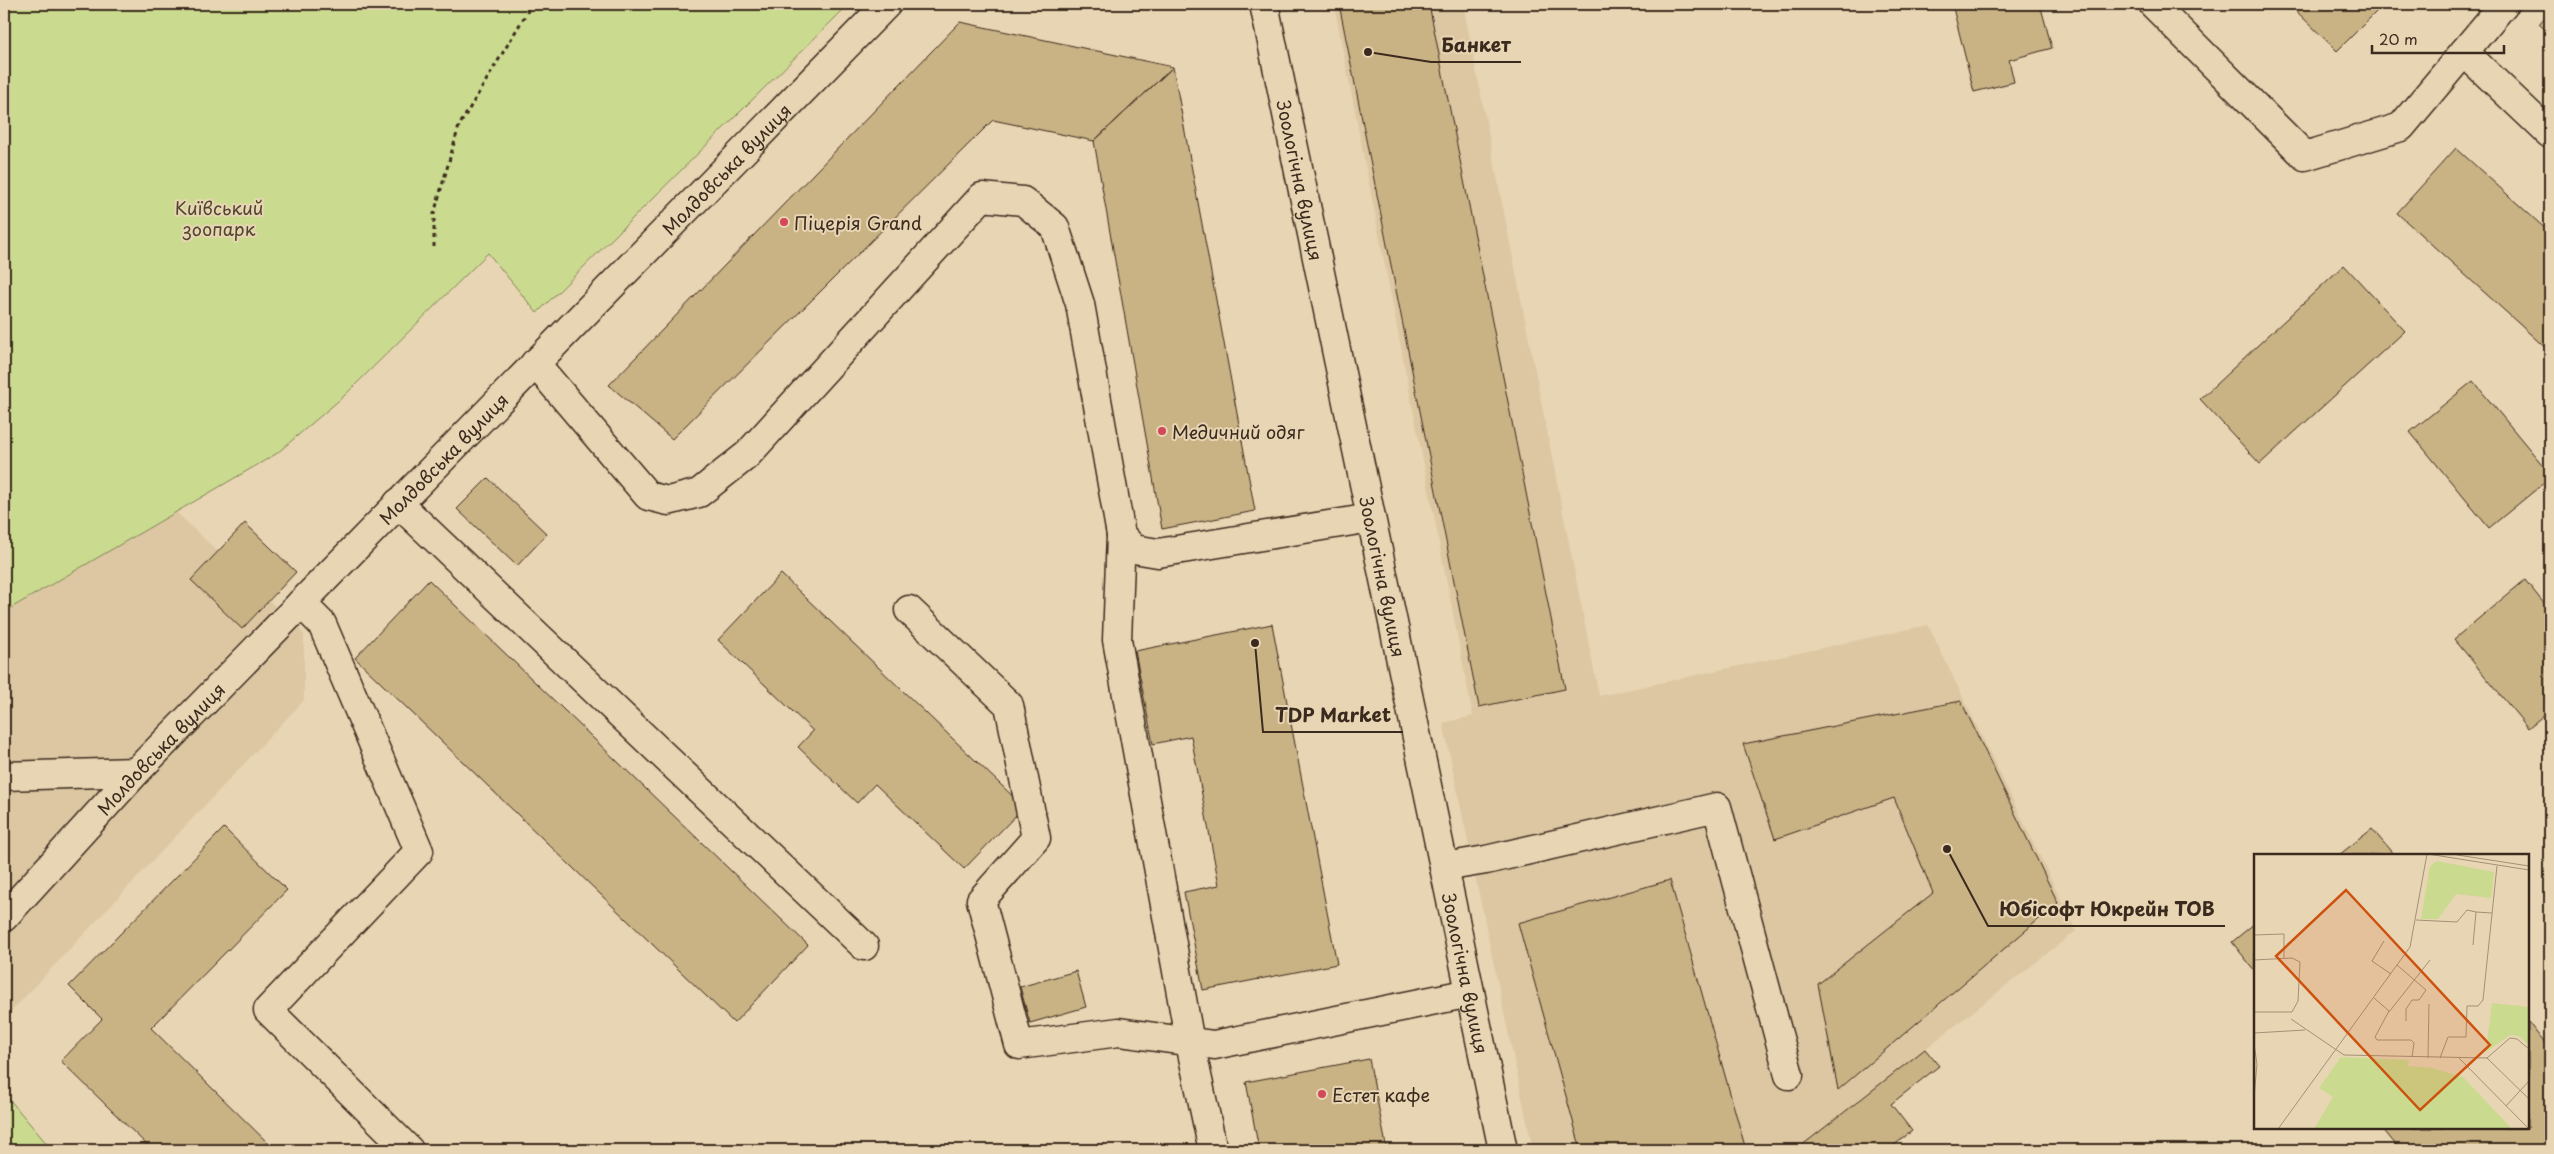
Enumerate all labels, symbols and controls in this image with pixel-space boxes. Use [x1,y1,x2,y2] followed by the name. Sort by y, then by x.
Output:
[2372,22,2504,54] scale bar
[2379,27,2418,50] text: 20 m
[1431,28,1521,62] callout: Банкет
[1441,30,1512,58] text: Банкет
[655,97,797,241] street label: Молдовська вулиця
[1271,97,1331,263] street label: Зоологічна вулиця
[175,194,263,242] park label: Київський зоопарк
[794,209,922,236] place label: Піцерія Grand
[778,216,790,228] marker: Піцерія Grand
[372,386,514,530] street label: Молдовська вулиця
[1172,418,1305,445] place label: Медичний одяг
[1156,425,1168,437] marker: Медичний одяг
[1354,494,1413,659] street label: Зоологічна вулиця
[90,676,231,821] street label: Молдовська вулиця
[1263,698,1403,732] callout: TDP Market
[1275,700,1391,728] text: TDP Market
[2254,854,2529,1129] inset map
[1436,890,1496,1056] street label: Зоологічна вулиця
[1988,892,2225,926] callout: Юбісофт Юкрейн ТОВ
[1999,894,2215,922] text: Юбісофт Юкрейн ТОВ
[1332,1081,1430,1108] place label: Естет кафе
[1316,1088,1328,1100] marker: Естет кафе

